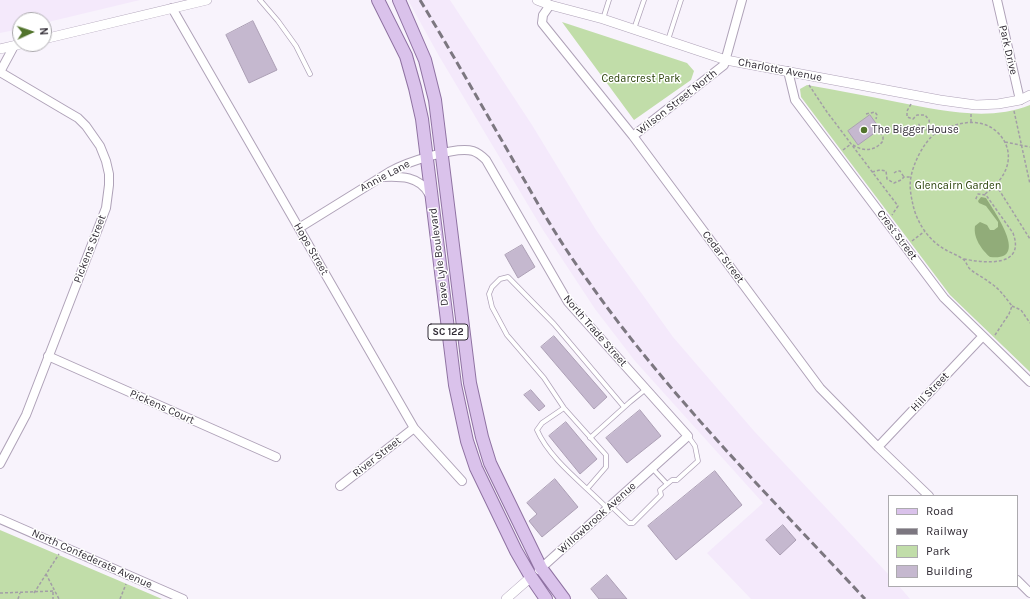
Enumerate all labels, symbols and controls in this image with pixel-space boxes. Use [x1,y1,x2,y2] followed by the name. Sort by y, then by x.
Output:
[12,12,52,52] north arrow
[996,24,1020,76] street label: Park Drive
[37,27,50,36] text: N
[737,55,823,85] street label: Charlotte Avenue
[634,67,720,137] street label: Wilson Street North
[601,72,681,86] park label: Cedarcrest Park
[872,123,959,137] place label: The Bigger House
[859,125,869,135] marker: The Bigger House
[358,157,412,195] street label: Annie Lane
[915,179,1001,193] park label: Glencairn Garden
[426,207,452,307] street label: Dave Lyle Boulevard
[874,207,920,263] street label: Crest Street
[71,213,109,285] street label: Pickens Street
[291,220,331,278] street label: Hope Street
[699,228,747,286] street label: Cedar Street
[560,292,630,370] street label: North Trade Street
[428,324,468,340] road number: SC 122
[908,370,952,414] street label: Hill Street
[128,387,196,427] street label: Pickens Court
[350,434,404,480] street label: River Street
[555,479,639,557] street label: Willowbrook Avenue
[888,495,1018,587] legend
[926,504,954,518] text: Road
[926,524,968,538] text: Railway
[30,526,154,592] street label: North Confederate Avenue
[926,544,950,558] text: Park
[926,564,972,578] text: Building

